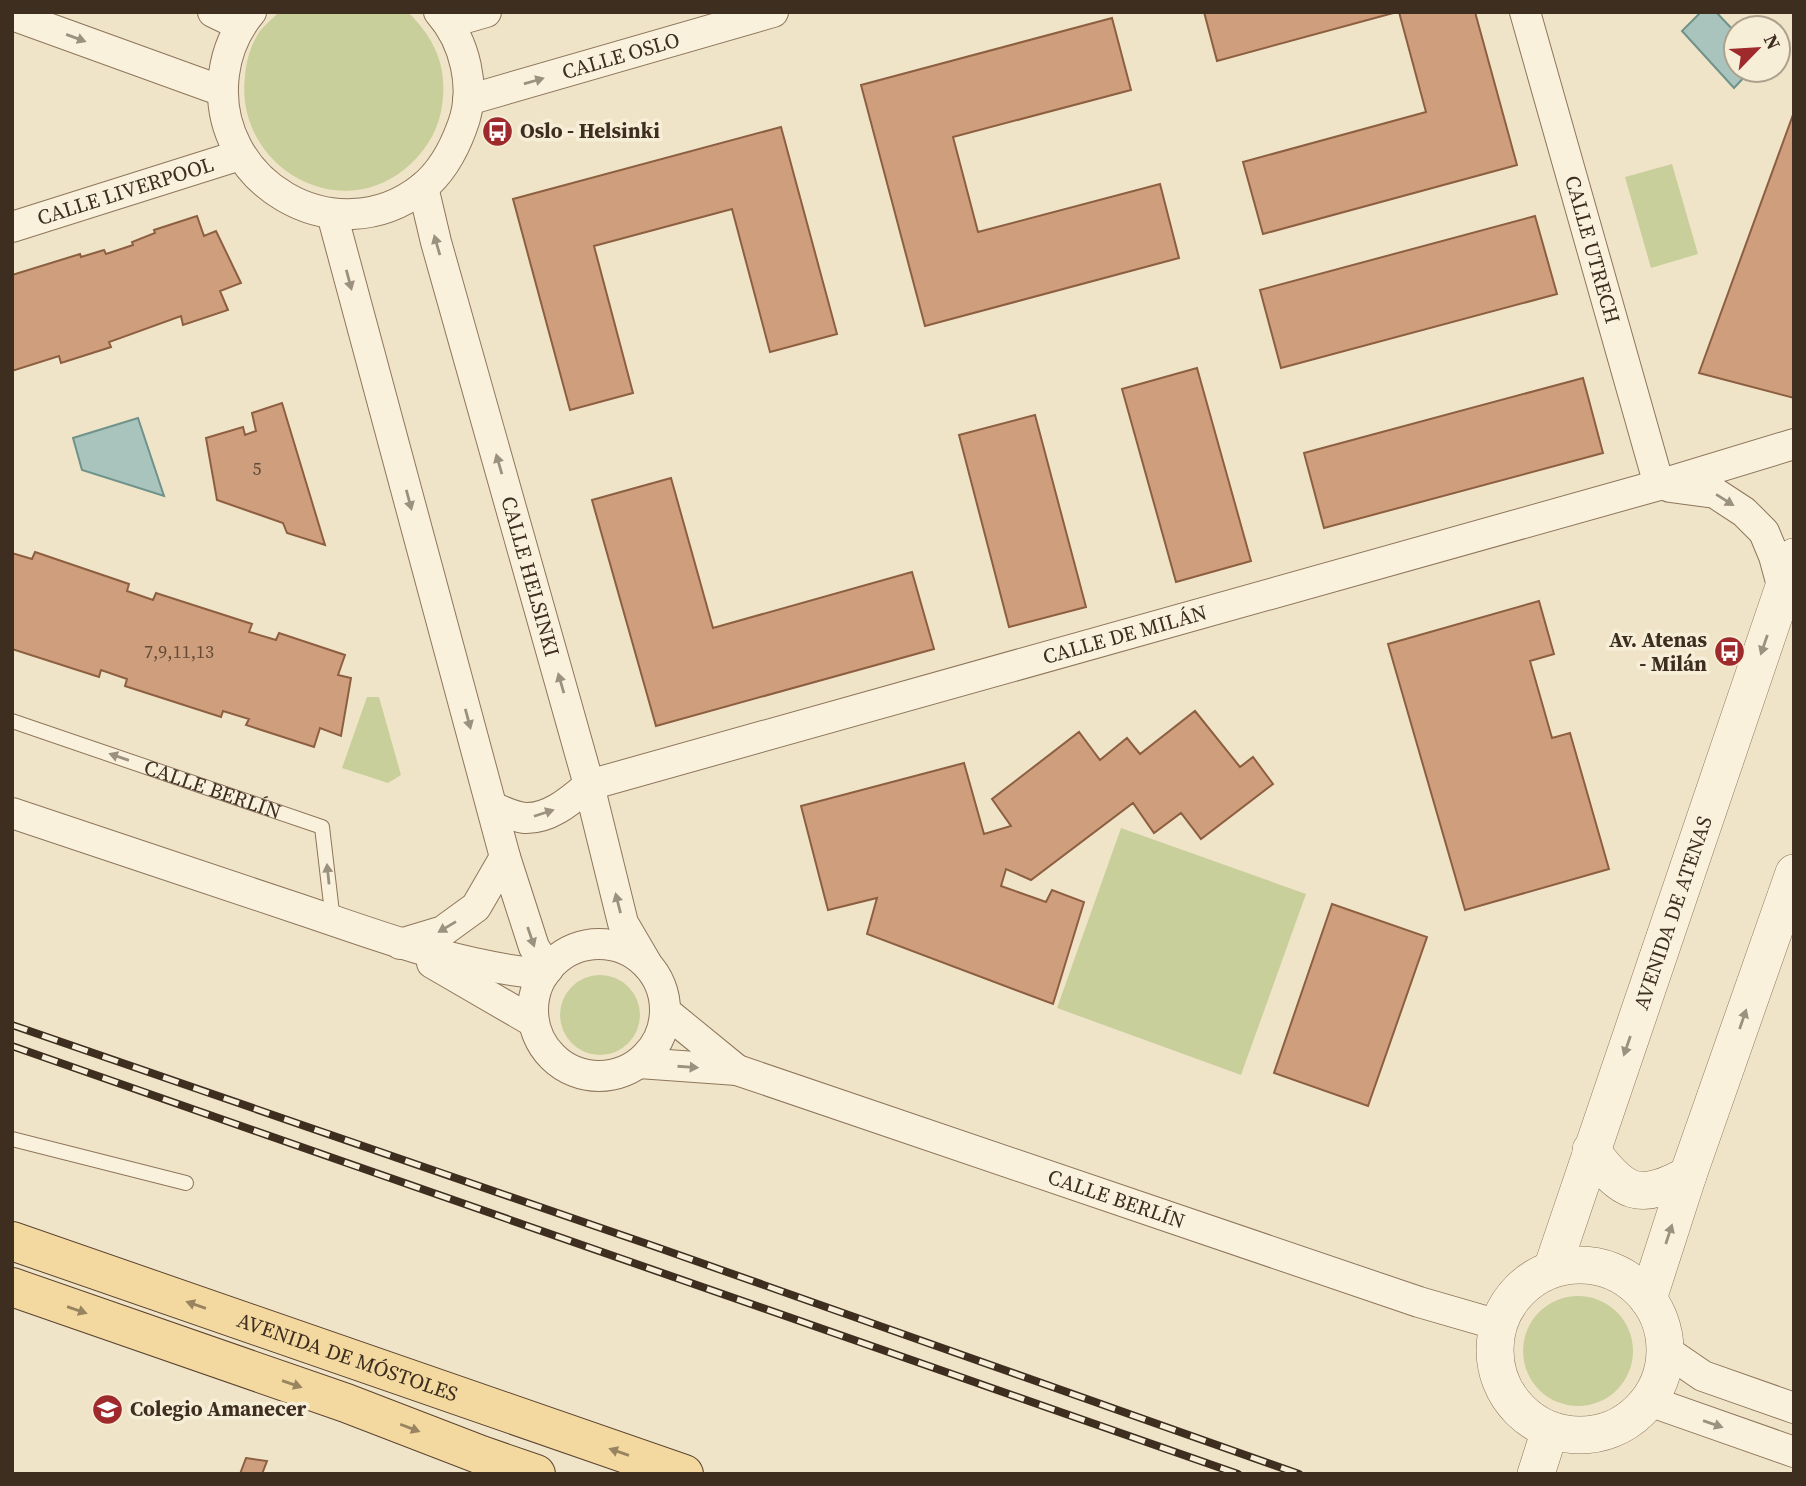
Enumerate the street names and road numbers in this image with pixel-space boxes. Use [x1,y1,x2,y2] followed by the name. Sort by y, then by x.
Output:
[558,25,683,86] street label: CALLE OSLO
[33,149,217,232] street label: CALLE LIVERPOOL
[1558,172,1628,327] street label: CALLE UTRECH
[494,493,567,660] street label: CALLE HELSINKI
[1039,598,1210,671] street label: CALLE DE MILÁN
[140,752,285,826] street label: CALLE BERLÍN
[1626,812,1719,1014] street label: AVENIDA DE ATENAS
[1044,1162,1189,1235] street label: CALLE BERLÍN
[233,1305,462,1409] street label: AVENIDA DE MÓSTOLES

